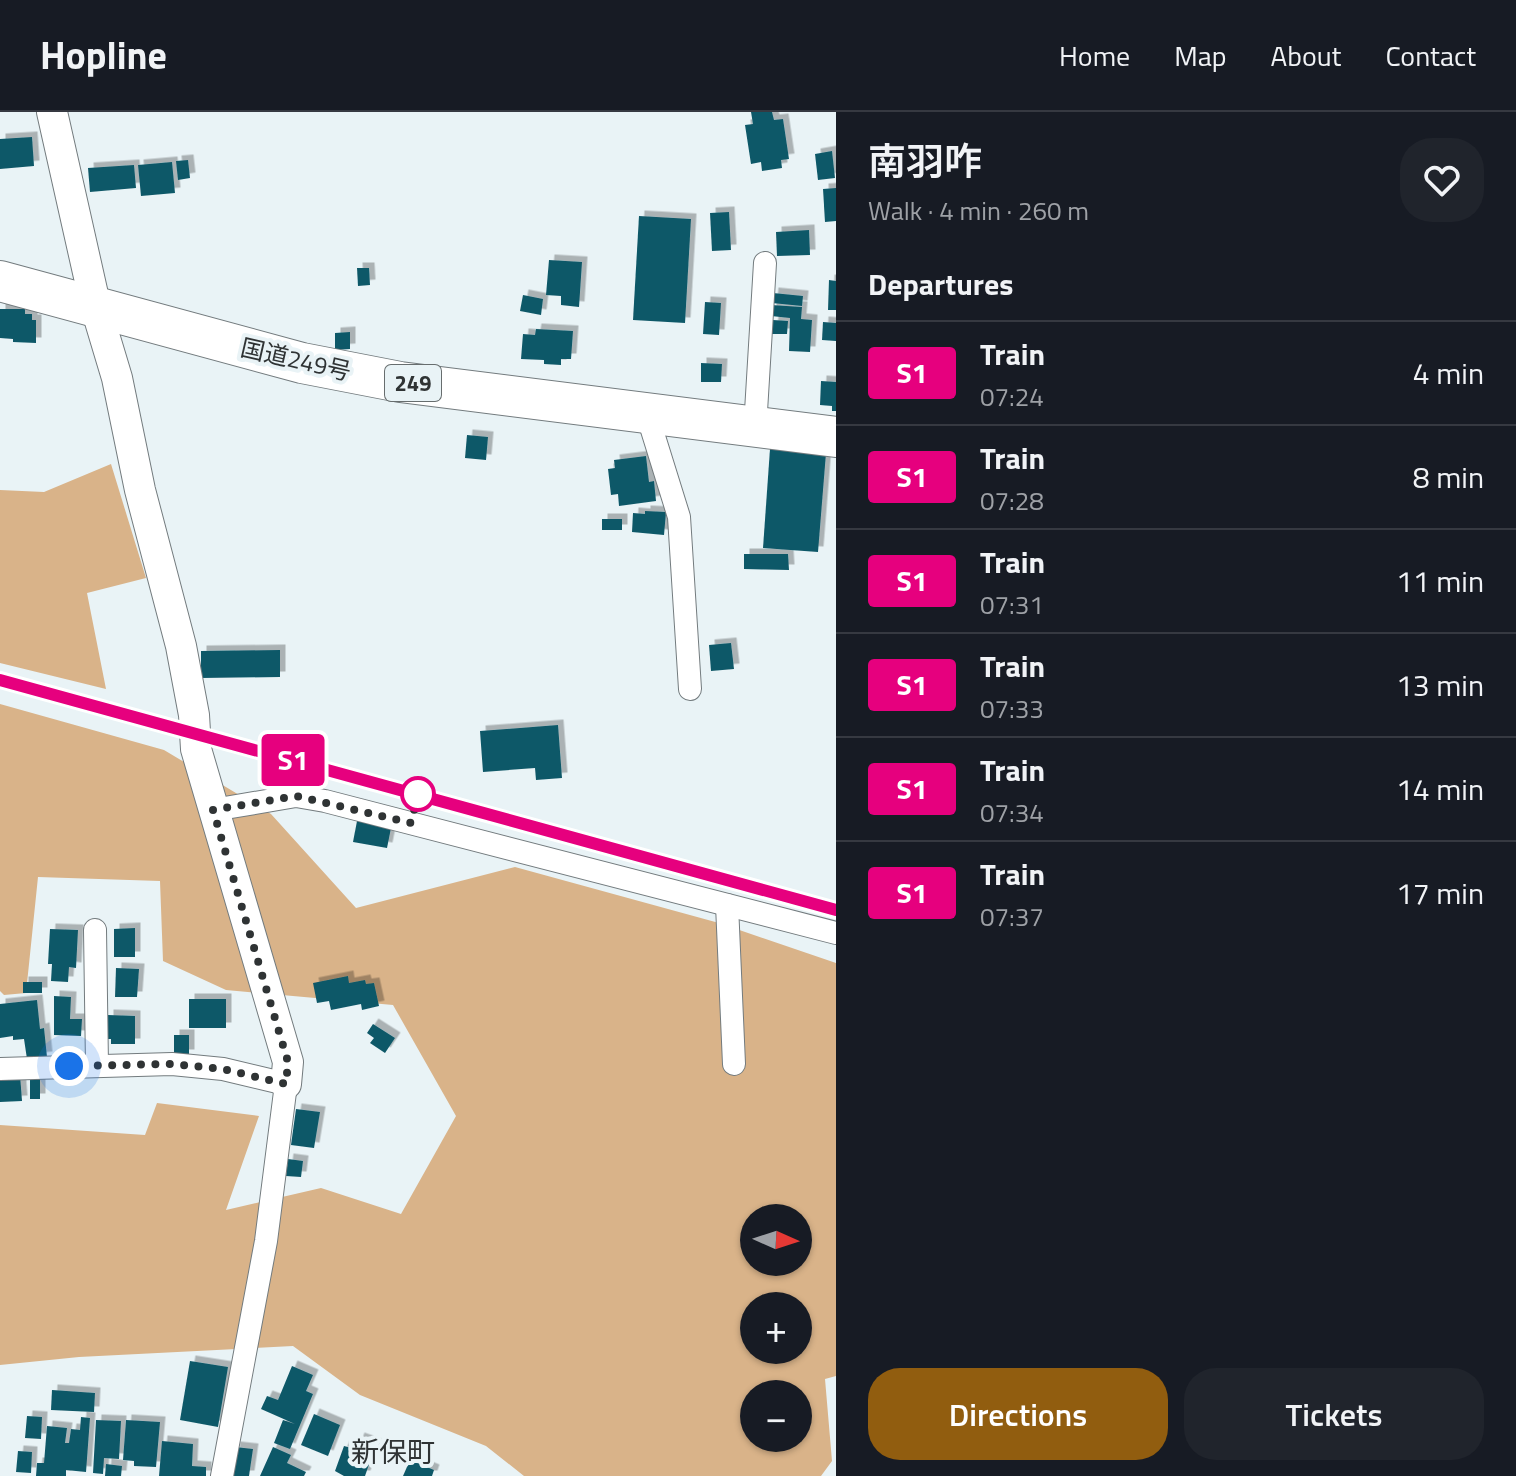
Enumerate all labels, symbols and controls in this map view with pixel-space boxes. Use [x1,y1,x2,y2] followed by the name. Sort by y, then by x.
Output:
[40,26,167,84] text: Hopline
[1059,34,1130,77] text: Home
[1174,34,1227,77] text: Map
[1271,34,1341,77] text: About
[1385,34,1476,77] text: Contact
[868,132,982,190] text: 南羽咋
[1400,138,1484,222] button: heart
[868,191,1089,230] text: Walk · 4 min · 260 m
[868,261,1013,307] text: Departures
[237,329,355,389] street label: 国道249号
[980,331,1045,377] text: Train
[1413,350,1484,396] text: 4 min
[897,351,927,394] text: S1
[385,365,441,401] road number: 249
[980,377,1044,416] text: 07:24
[980,435,1045,481] text: Train
[1413,454,1484,500] text: 8 min
[897,455,927,498] text: S1
[980,481,1044,520] text: 07:28
[980,539,1045,585] text: Train
[1396,558,1484,604] text: 11 min
[897,559,927,602] text: S1
[980,585,1044,624] text: 07:31
[980,643,1045,689] text: Train
[1396,662,1484,708] text: 13 min
[897,663,927,706] text: S1
[980,689,1044,728] text: 07:33
[257,734,329,786] line badge: S1
[278,738,308,781] text: S1
[980,747,1045,793] text: Train
[1396,766,1484,812] text: 14 min
[897,767,927,810] text: S1
[401,777,435,811] unlabelled marker
[980,793,1044,832] text: 07:34
[980,851,1045,897] text: Train
[1396,870,1484,916] text: 17 min
[897,871,927,914] text: S1
[980,897,1044,936] text: 07:37
[49,1046,89,1086] your location
[740,1204,812,1276] north arrow
[740,1204,812,1452] map controls
[740,1292,812,1364] button: +
[868,1368,1168,1460] button: Directions
[1184,1368,1484,1460] button: Tickets
[740,1380,812,1452] button: −
[351,1430,435,1473] district label: 新保町

